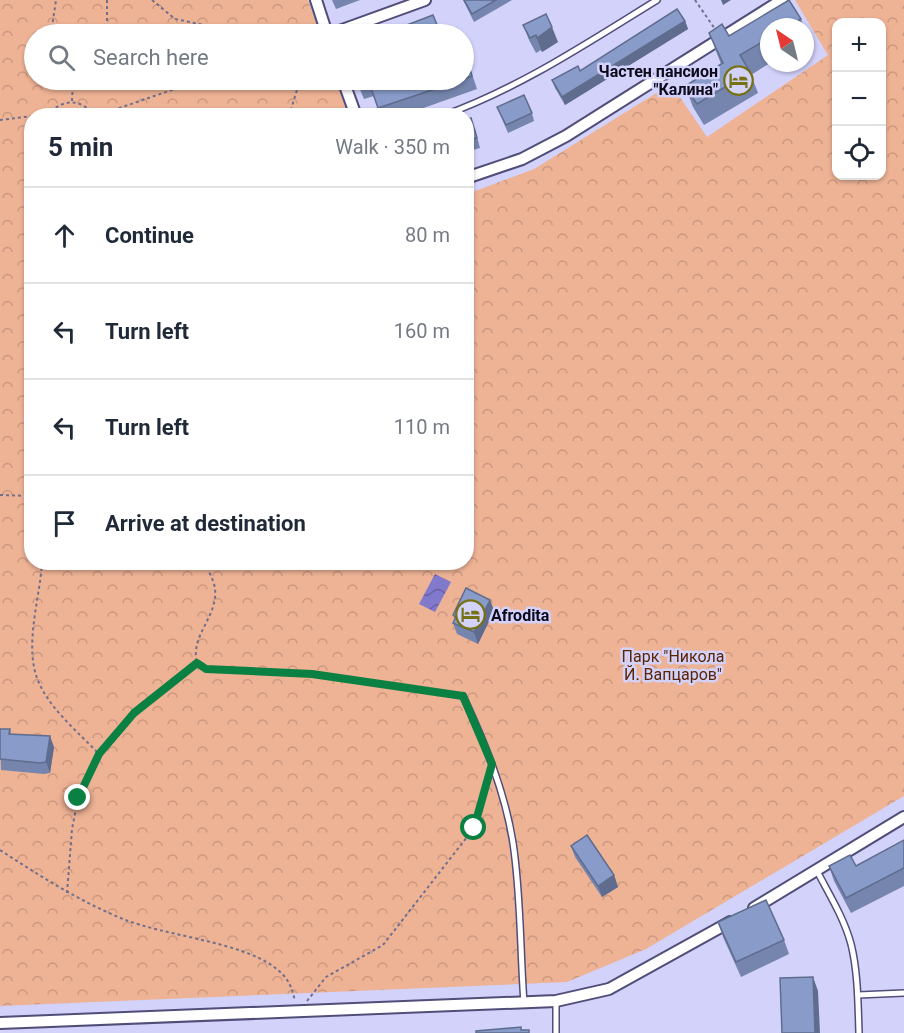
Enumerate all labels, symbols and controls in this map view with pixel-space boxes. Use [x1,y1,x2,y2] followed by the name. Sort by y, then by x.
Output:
[760,18,814,72] north arrow
[832,18,886,180] map controls
[832,18,886,72] button: +
[24,24,474,90] search box
[45,41,78,74] icon: search
[93,45,209,70] text: Search here
[599,62,718,99] place label: Частен пансион "Калина"
[723,64,755,96] hotel icon: Частен пансион "Калина"
[832,72,886,126] button: −
[832,126,886,180] button: locate
[48,132,113,162] text: 5 min
[335,135,450,159] text: Walk · 350 m
[48,219,81,252] icon: ahead
[105,223,194,248] text: Continue
[405,223,450,247] text: 80 m
[48,315,81,348] icon: left
[105,319,189,344] text: Turn left
[394,319,450,343] text: 160 m
[48,411,81,444] icon: left
[105,415,189,440] text: Turn left
[394,415,450,439] text: 110 m
[48,507,81,540] icon: arrive
[105,511,306,536] text: Arrive at destination
[454,599,486,631] hotel icon: Afrodita
[491,606,550,625] place label: Afrodita
[622,647,724,684] park label: Парк "Никола Й. Вапцаров"
[64,784,90,810] route end
[460,814,486,840] route start

